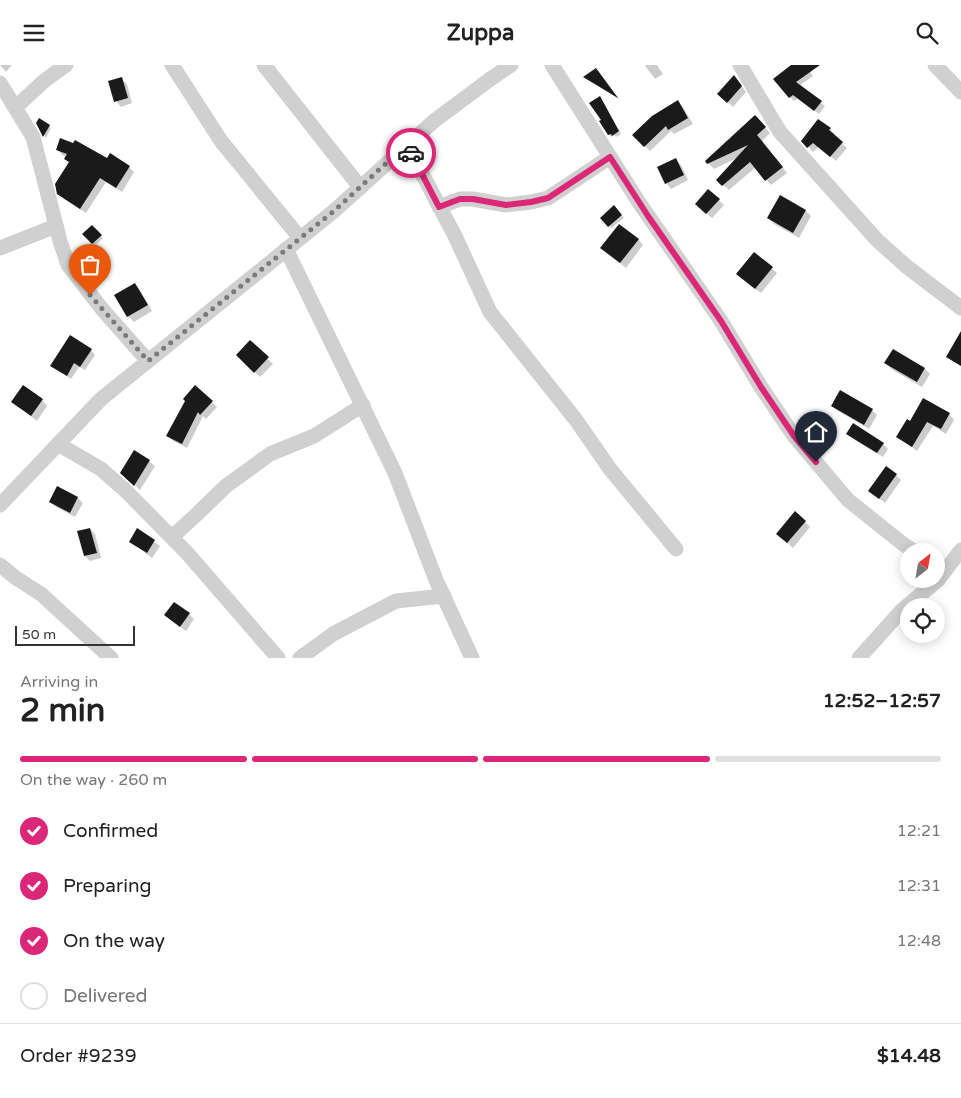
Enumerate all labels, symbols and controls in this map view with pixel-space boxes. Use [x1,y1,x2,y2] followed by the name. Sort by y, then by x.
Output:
[20,19,48,47] icon: menu
[913,19,941,47] icon: search
[447,20,514,46] text: Zuppa
[386,128,436,178] courier
[397,139,425,167] icon: car
[69,244,111,295] pin
[76,251,104,279] icon: bag
[795,411,837,462] pin
[802,418,830,446] icon: home
[900,543,945,587] north arrow
[900,543,945,643] map controls
[900,598,945,643] button: locate
[15,623,135,646] scale bar
[22,626,56,643] text: 50 m
[20,672,98,692] text: Arriving in
[823,690,941,712] text: 12:52–12:57
[20,692,105,730] text: 2 min
[20,770,167,790] text: On the way · 260 m
[20,817,48,845] icon: check
[63,820,158,842] text: Confirmed
[897,821,941,841] text: 12:21
[20,872,48,900] icon: check
[63,875,152,897] text: Preparing
[897,876,941,896] text: 12:31
[20,927,48,955] icon: check
[63,930,165,952] text: On the way
[897,931,941,951] text: 12:48
[63,985,148,1007] text: Delivered
[20,1045,137,1067] text: Order #9239
[877,1045,941,1067] text: $14.48

